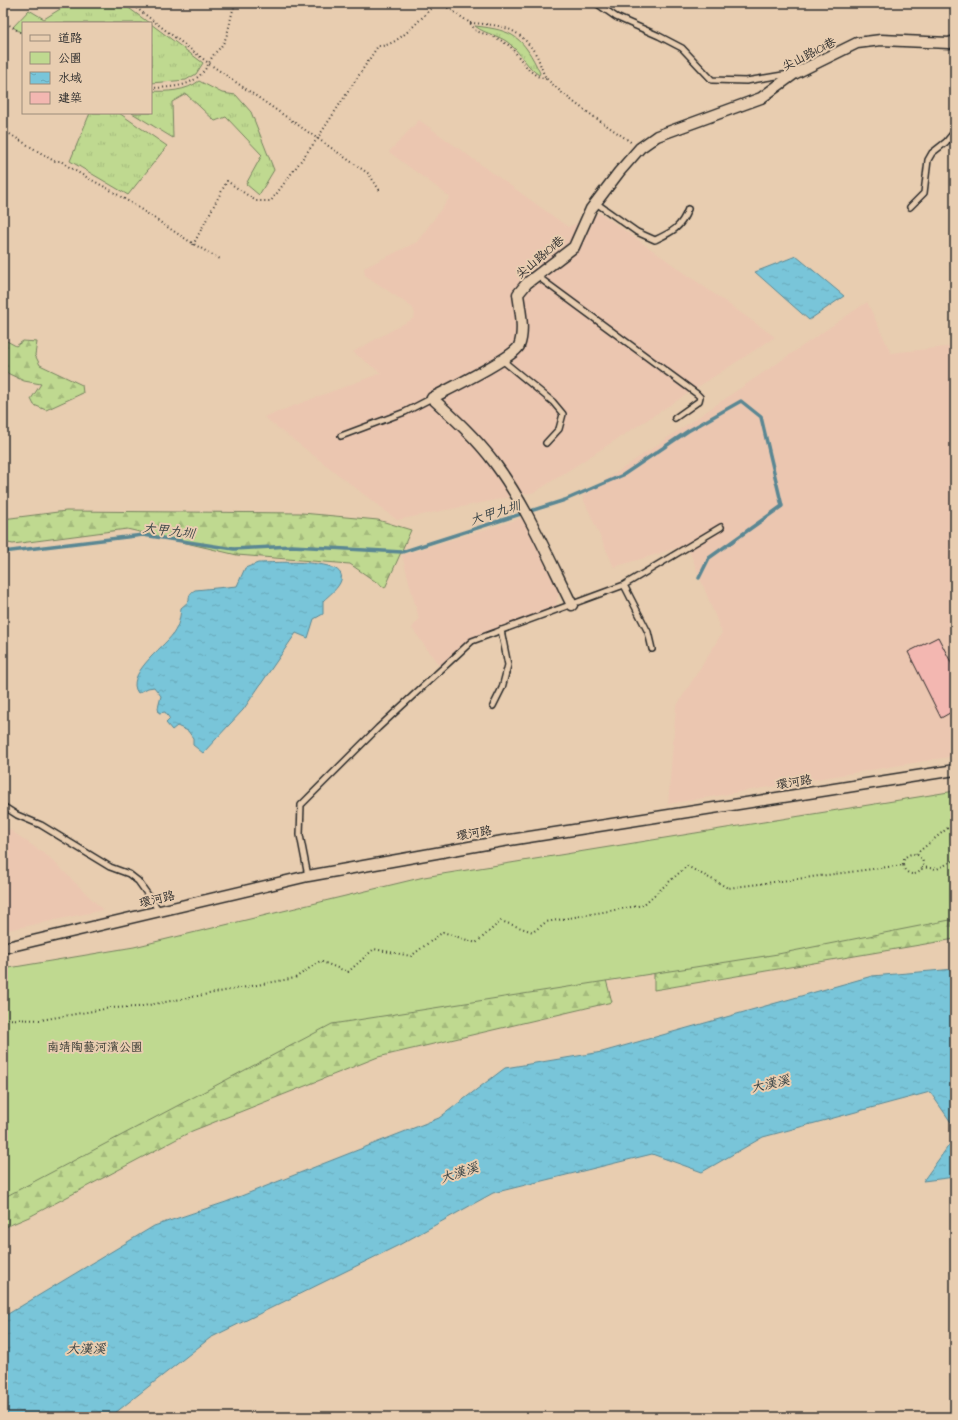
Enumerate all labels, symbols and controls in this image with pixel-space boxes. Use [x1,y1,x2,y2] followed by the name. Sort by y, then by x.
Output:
[22,22,152,114] legend
[58,30,82,47] text: 道路
[779,34,839,75] street label: 尖山路101巷
[58,50,82,67] text: 公園
[58,70,82,87] text: 水域
[58,90,82,107] text: 建築
[512,232,568,283] street label: 尖山路101巷
[468,496,525,530] water label: 大甲九圳
[142,519,198,543] water label: 大甲九圳
[775,771,813,794] street label: 環河路
[455,822,493,845] street label: 環河路
[138,887,177,912] street label: 環河路
[47,1039,143,1056] park label: 南靖陶藝河濱公園
[749,1071,792,1097] water label: 大漢溪
[438,1158,482,1188] water label: 大漢溪
[66,1340,106,1358] water label: 大漢溪

